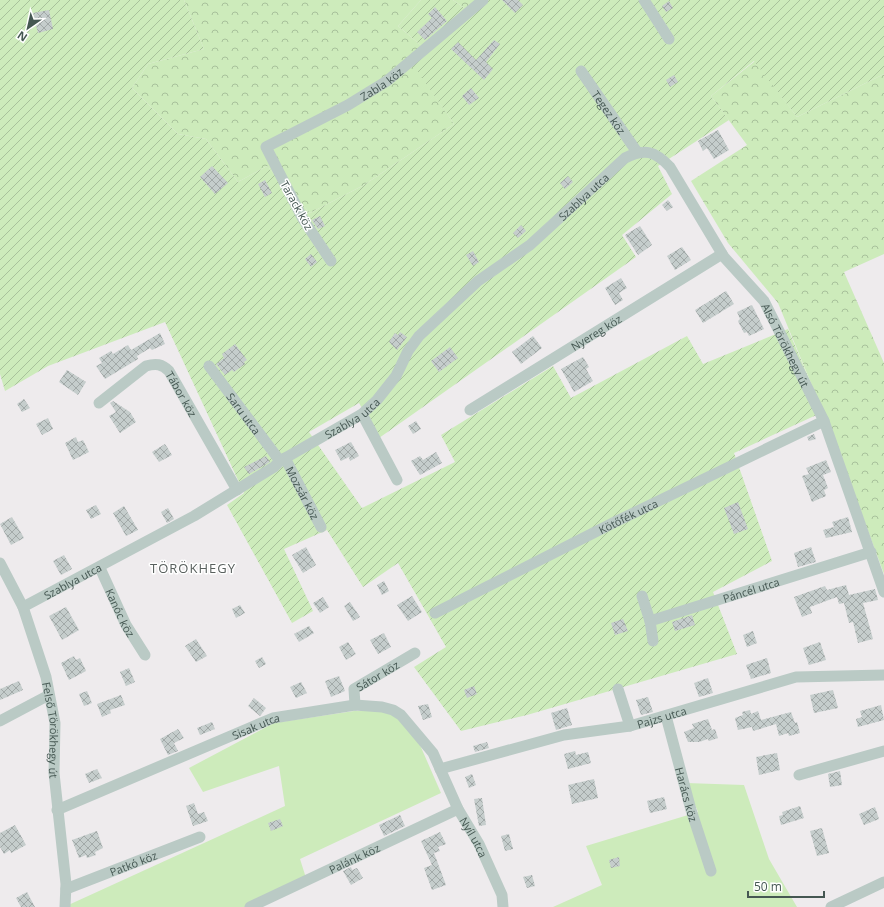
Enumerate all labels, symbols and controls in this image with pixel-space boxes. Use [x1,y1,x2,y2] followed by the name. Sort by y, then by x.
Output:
[8,8,48,48] north arrow
[14,28,30,45] text: N
[357,64,406,103] street label: Zabla köz
[589,87,630,137] street label: Tegez köz
[555,169,612,223] street label: Szablya utca
[277,178,317,232] street label: Tarack köz
[759,300,813,389] street label: Alsó Törökhegy út
[568,311,624,354] street label: Nyereg köz
[163,368,201,419] street label: Tábor köz
[224,389,265,437] street label: Saru utca
[322,394,383,442] street label: Szablya utca
[283,463,323,522] street label: Mozsár köz
[596,495,660,537] street label: Kötőfék utca
[41,559,104,602] street label: Szablya utca
[150,559,236,577] district label: TÖRÖKHEGY
[721,574,781,605] street label: Páncél utca
[103,586,139,639] street label: Kanóc köz
[353,657,402,694] street label: Sátor köz
[40,681,63,779] street label: Felső Törökhegy út
[635,702,688,731] street label: Pajzs utca
[229,710,281,742] street label: Sisak utca
[672,765,702,823] street label: Harács köz
[457,814,491,860] street label: Nyíl utca
[326,840,382,876] street label: Palánk köz
[107,847,159,879] street label: Patkó köz
[748,873,824,899] scale bar
[754,878,782,895] text: 50 m

